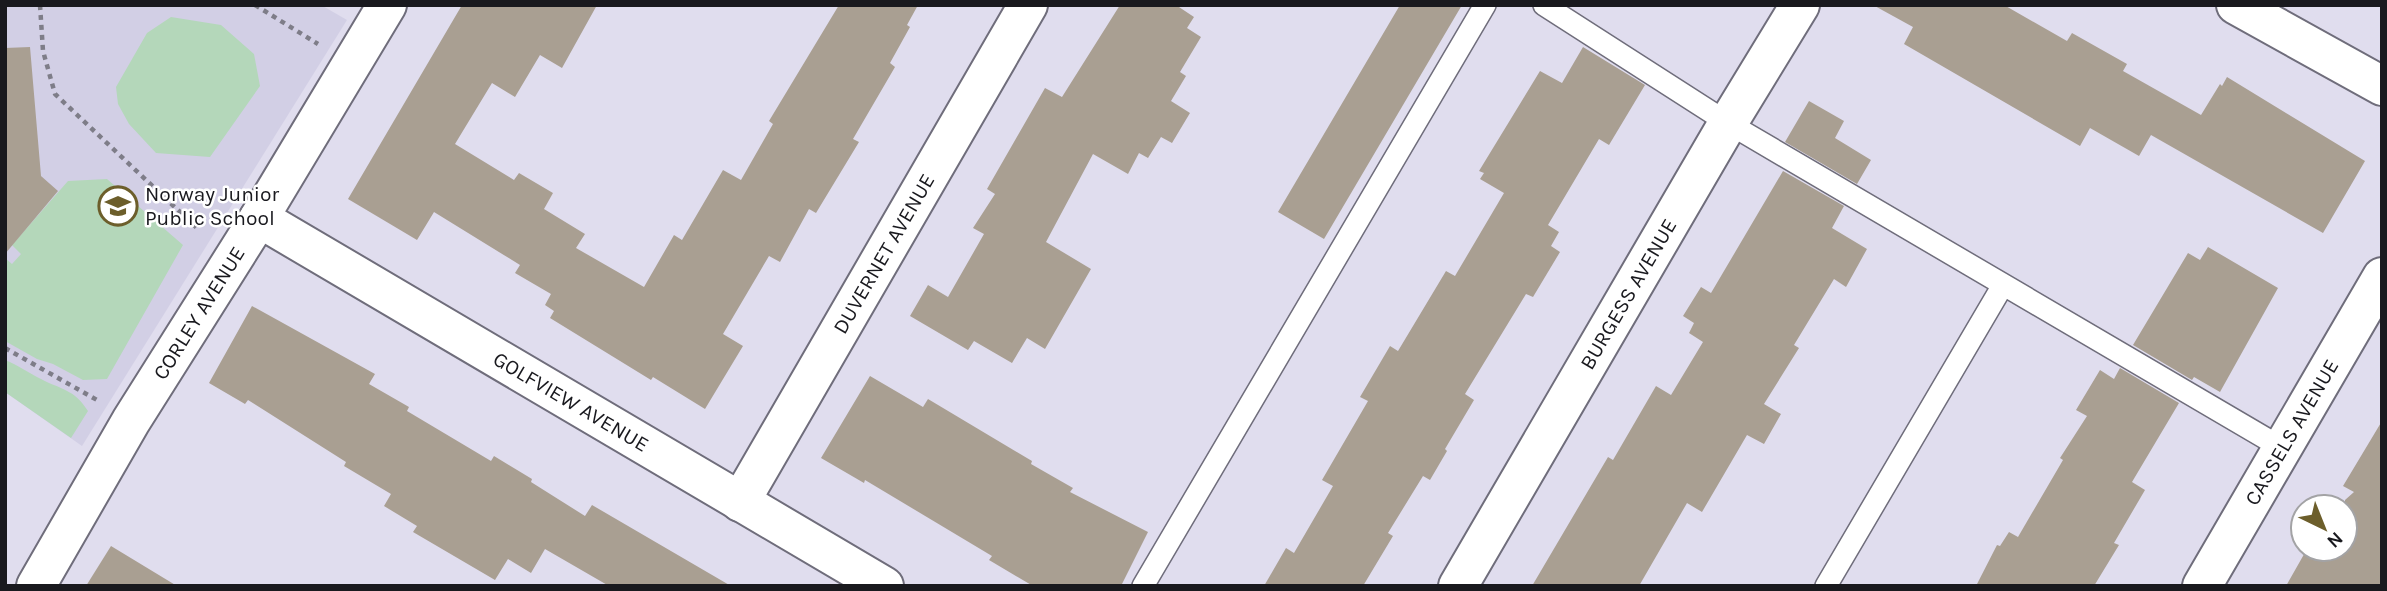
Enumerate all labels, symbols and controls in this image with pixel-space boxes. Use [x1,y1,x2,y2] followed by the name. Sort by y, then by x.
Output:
[828,169,940,338] street label: DUVERNET AVENUE
[145,182,280,230] place label: Norway Junior Public School
[97,185,139,227] school or university icon: Norway Junior Public School
[1575,214,1682,374] street label: BURGESS AVENUE
[148,242,250,384] street label: CORLEY AVENUE
[489,347,653,457] street label: GOLFVIEW AVENUE
[2240,355,2343,509] street label: CASSELS AVENUE
[2289,493,2359,563] north arrow
[2322,527,2347,552] text: N

